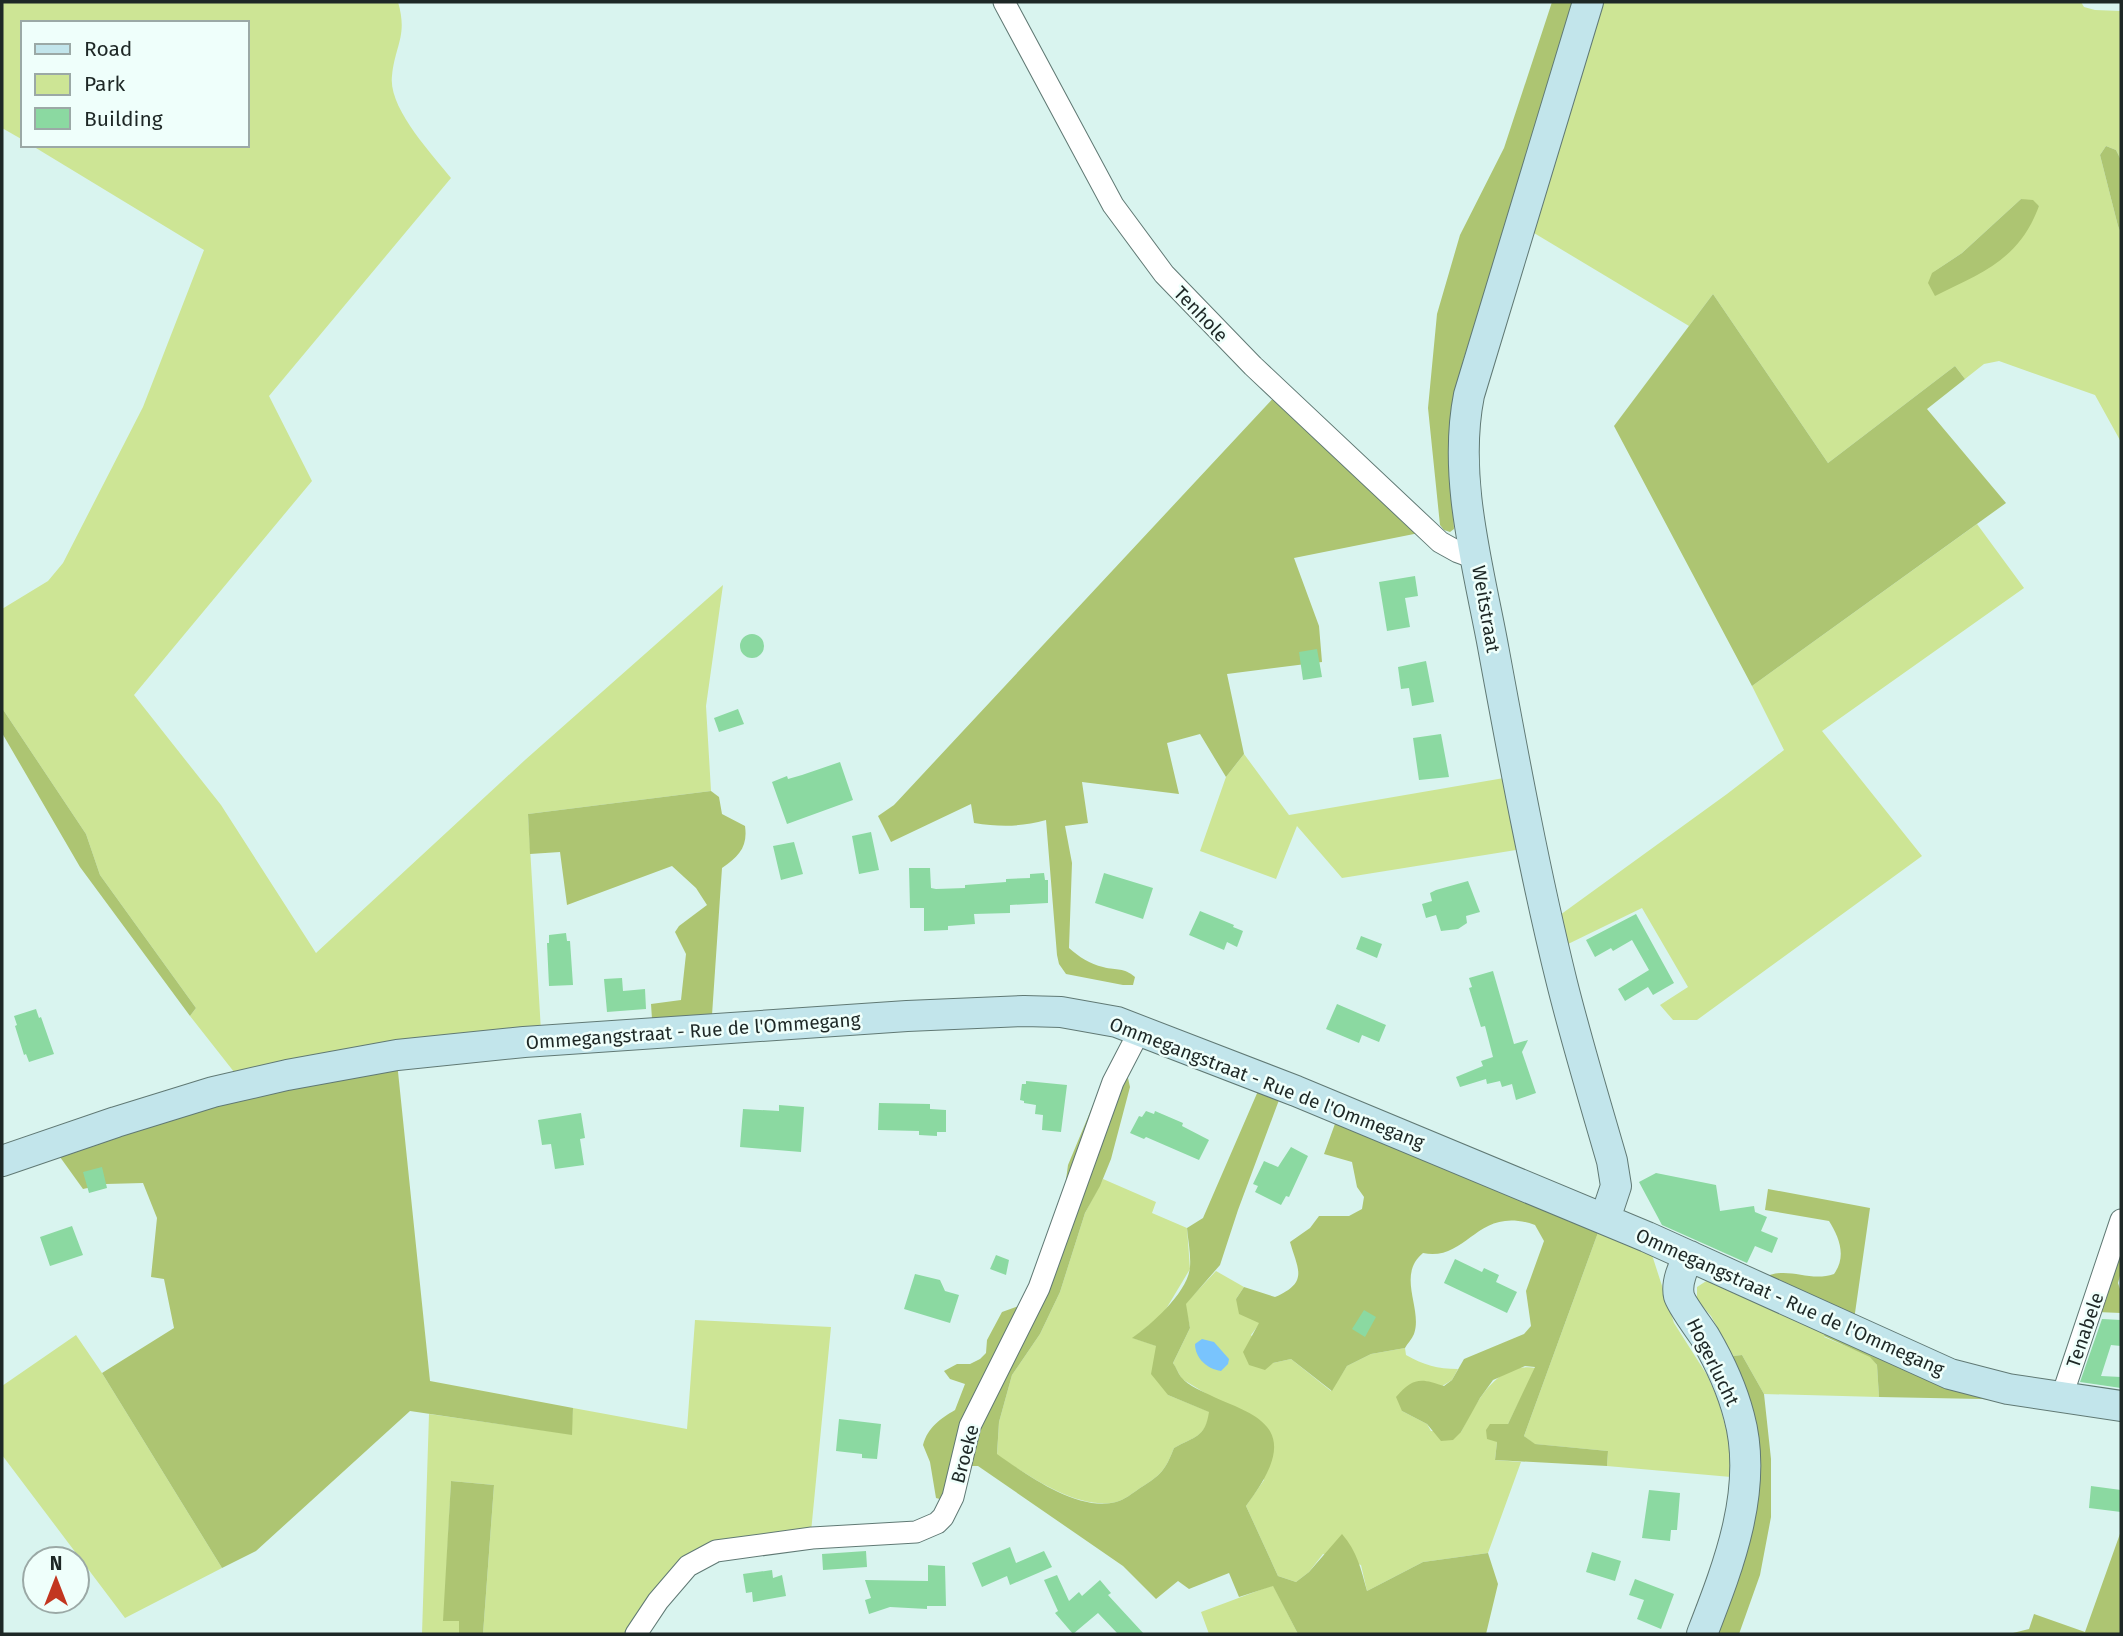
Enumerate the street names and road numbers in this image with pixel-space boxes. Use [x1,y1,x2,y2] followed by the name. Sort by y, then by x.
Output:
[1169,281,1233,347] street label: Tenhole
[1467,564,1505,654] street label: Weitstraat
[525,1008,861,1054] street label: Ommegangstraat - Rue de l'Ommegang
[1106,1012,1428,1154] street label: Ommegangstraat - Rue de l'Ommegang
[1632,1223,1948,1381] street label: Ommegangstraat - Rue de l'Ommegang
[2061,1289,2109,1371] street label: Tenabele
[1682,1314,1744,1410] street label: Hogerlucht
[946,1422,984,1486] street label: Broeke

